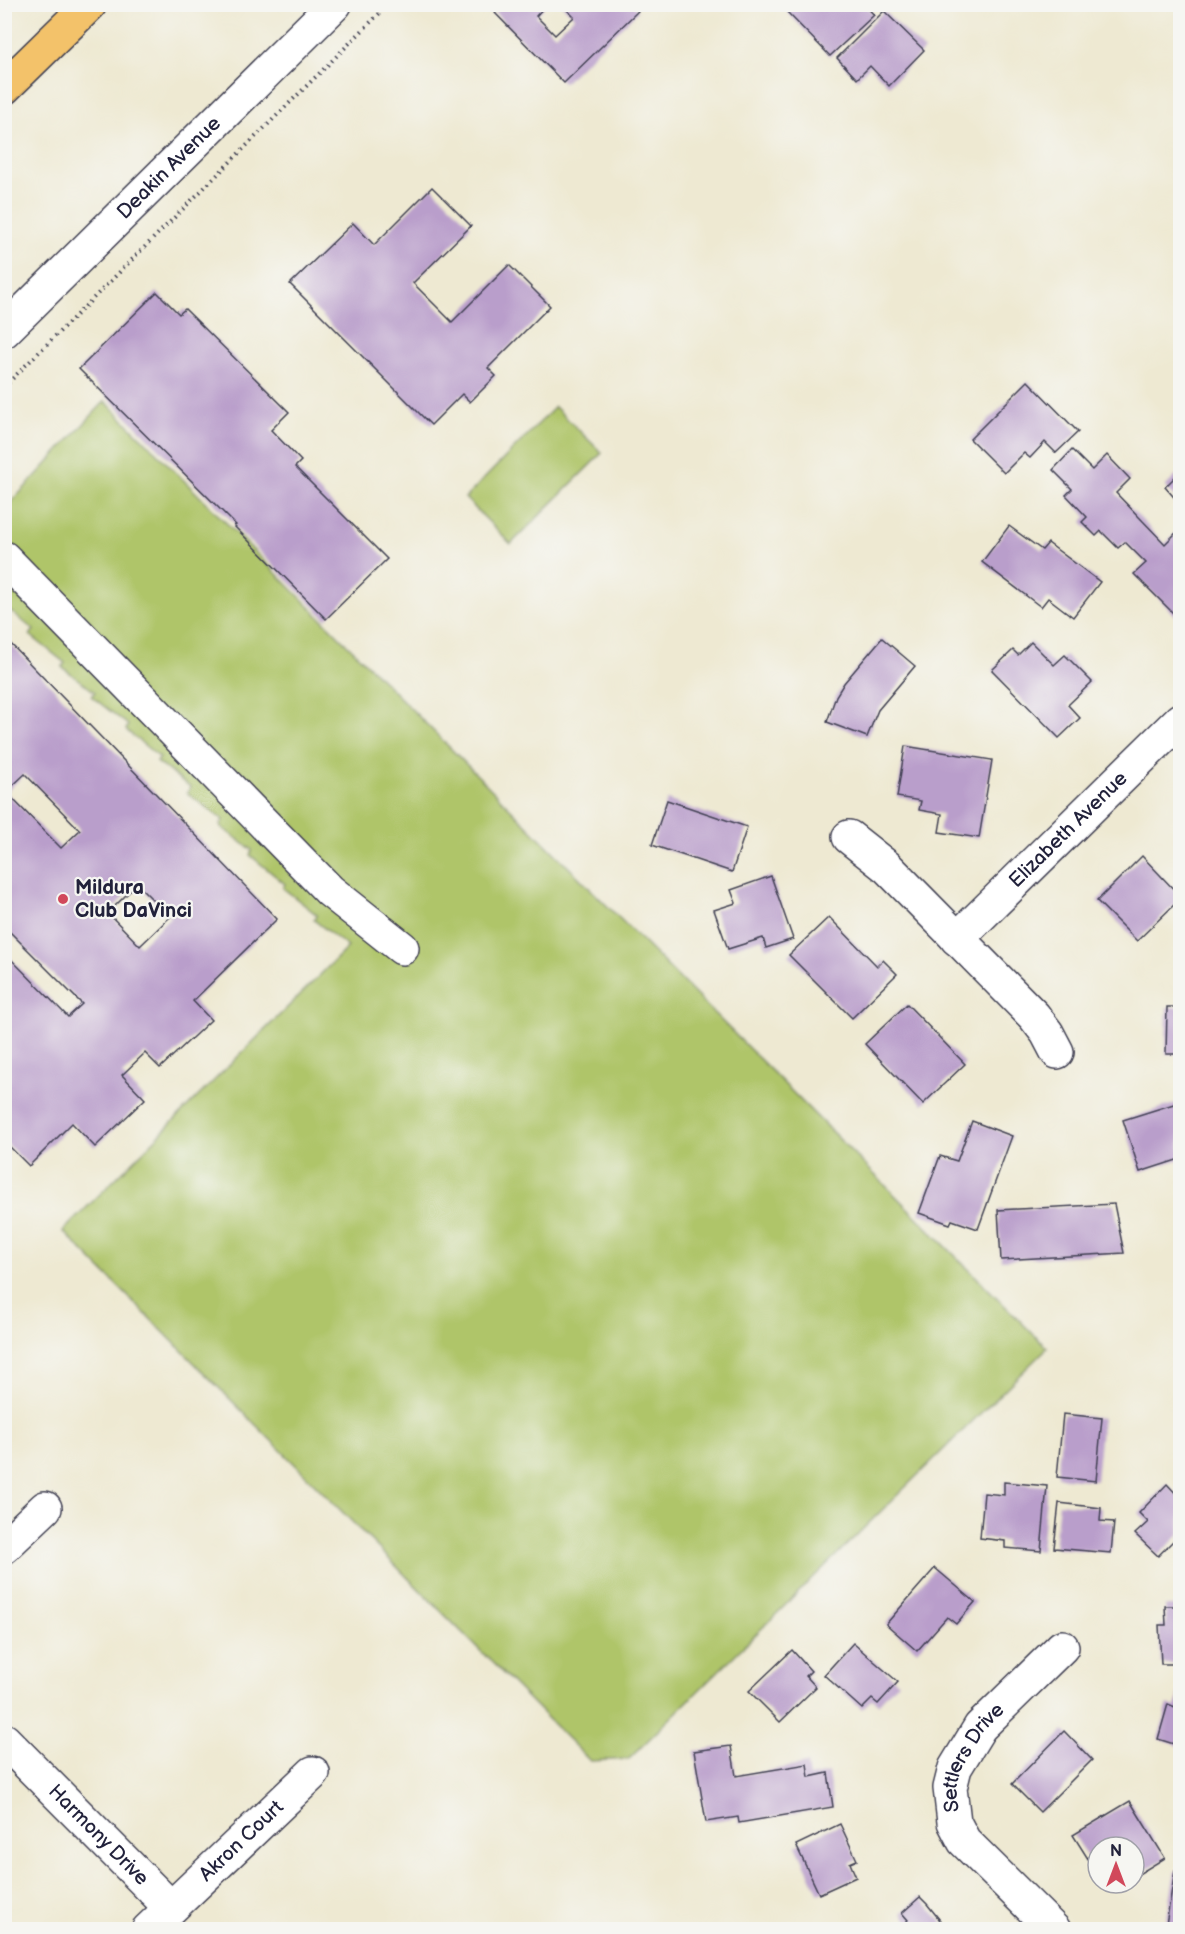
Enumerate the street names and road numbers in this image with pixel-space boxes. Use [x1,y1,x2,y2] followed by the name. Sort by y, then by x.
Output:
[112,112,226,224] street label: Deakin Avenue
[1004,766,1132,893] street label: Elizabeth Avenue
[938,1698,1009,1814] street label: Settlers Drive
[43,1780,154,1891] street label: Harmony Drive
[194,1795,289,1887] street label: Akron Court

